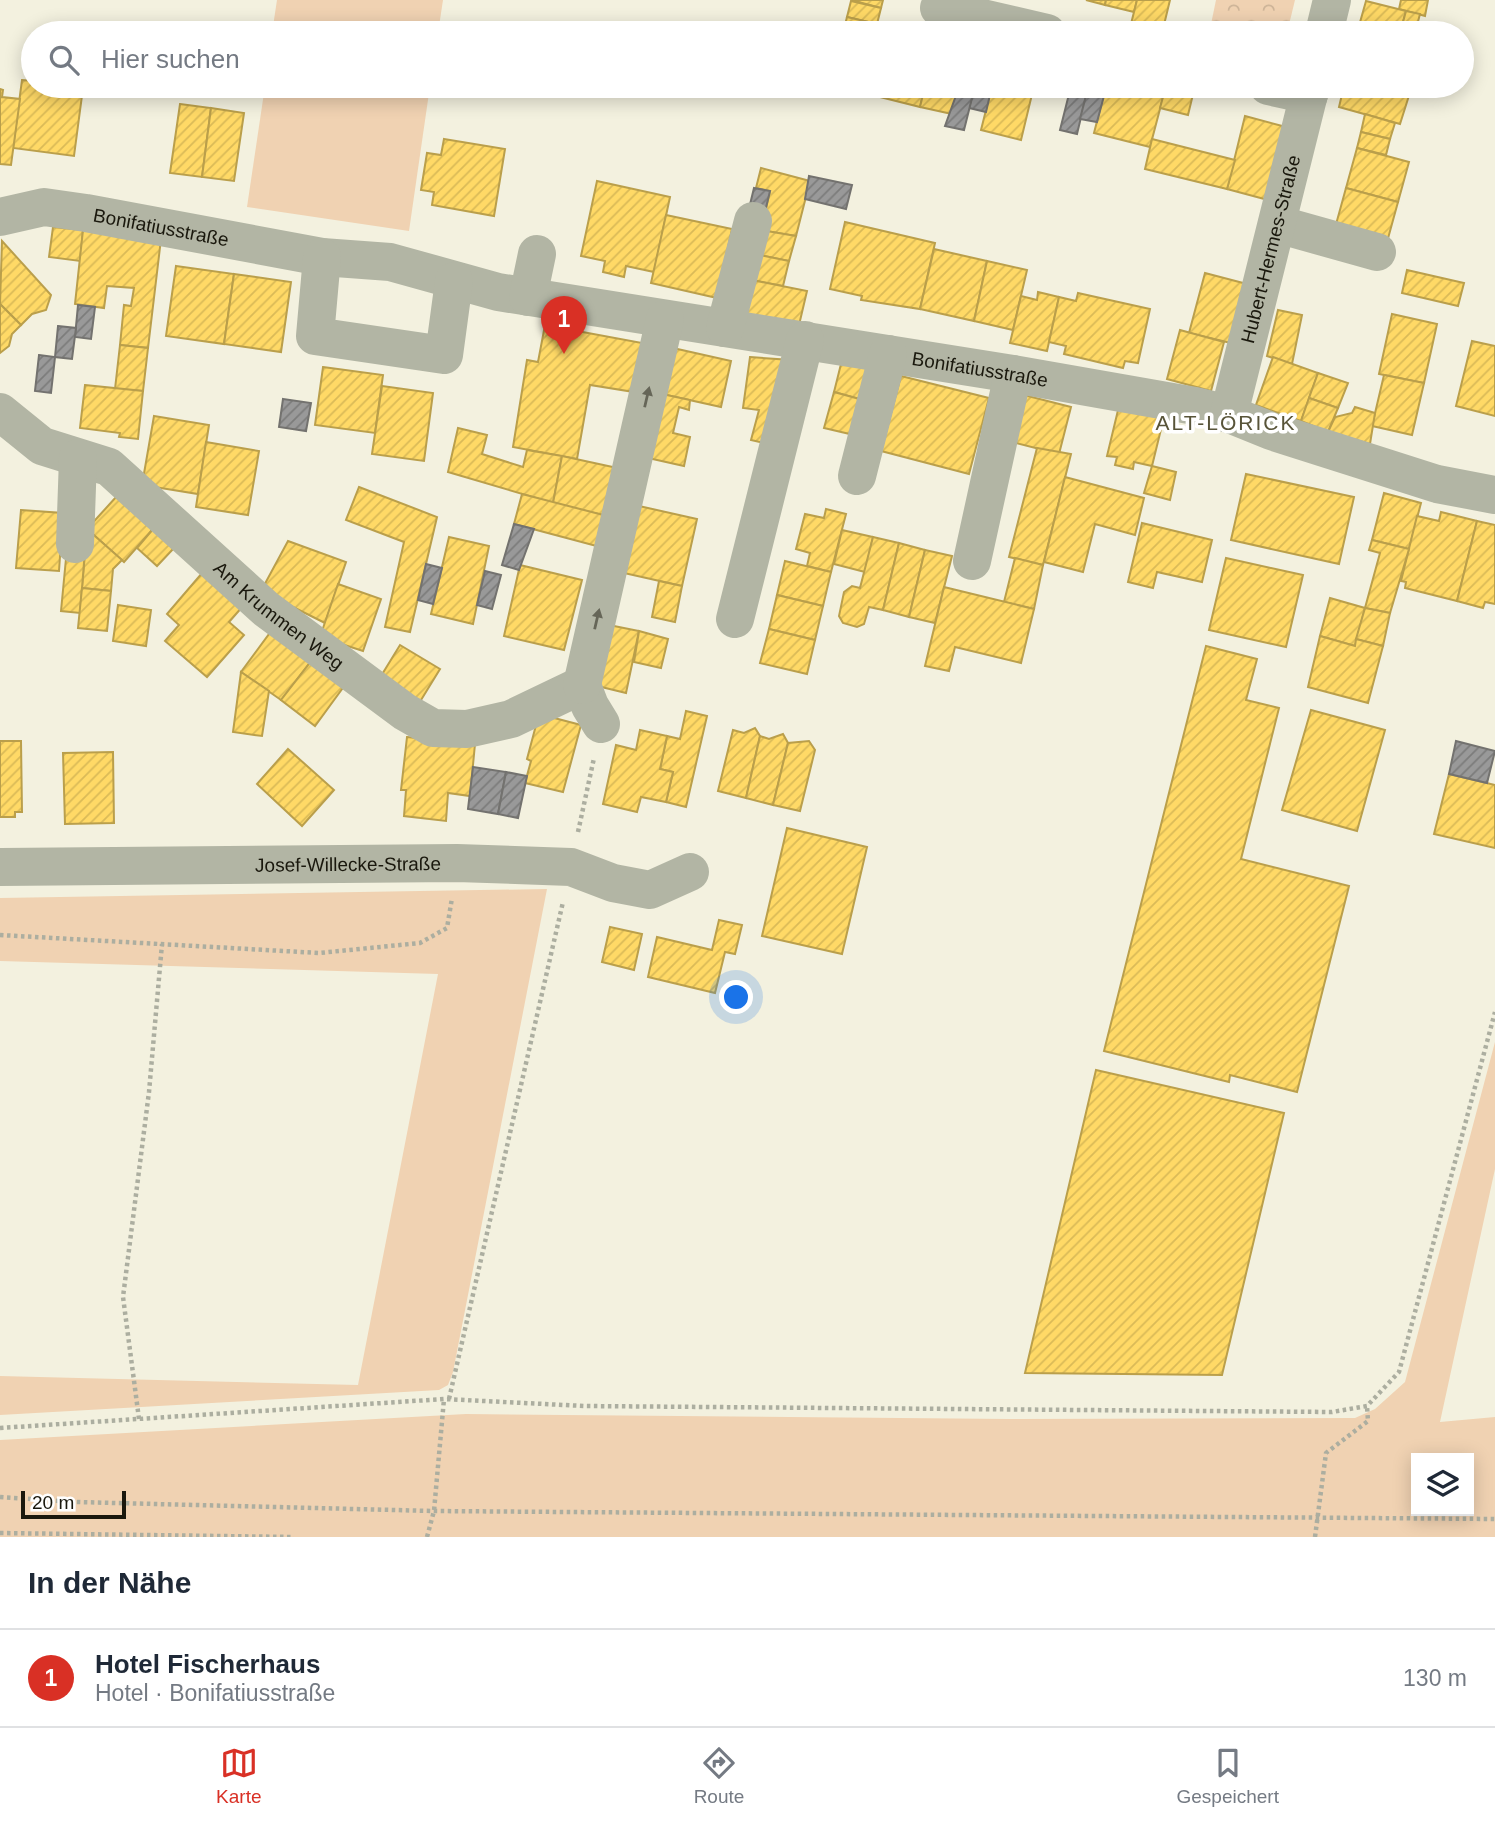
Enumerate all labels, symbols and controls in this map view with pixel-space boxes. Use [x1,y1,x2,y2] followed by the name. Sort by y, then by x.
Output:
[21,21,1474,98] search box
[45,41,83,79] icon: search
[101,44,240,74] text: Hier suchen
[1237,153,1304,345] street label: Hubert-Hermes-Straße
[92,204,231,250] street label: Bonifatiusstraße
[541,296,587,354] pin: 1
[911,348,1050,390] street label: Bonifatiusstraße
[642,386,653,408] one-way arrow
[1156,411,1296,434] district label: ALT-LÖRICK
[210,557,348,674] street label: Am Krummen Weg
[592,608,603,630] one-way arrow
[255,853,441,875] street label: Josef-Willecke-Straße
[719,980,753,1014] your location
[1411,1453,1474,1516] map controls
[1411,1453,1474,1516] button: layers
[21,1488,126,1520] scale bar
[32,1492,74,1513] text: 20 m
[28,1566,191,1599] text: In der Nähe
[95,1649,320,1679] text: Hotel Fischerhaus
[45,1665,57,1691] text: 1
[1403,1665,1467,1691] text: 130 m
[95,1680,335,1706] text: Hotel · Bonifatiusstraße
[216,1744,261,1808] tab: Karte
[694,1744,744,1808] tab: Route
[1176,1744,1279,1808] tab: Gespeichert

